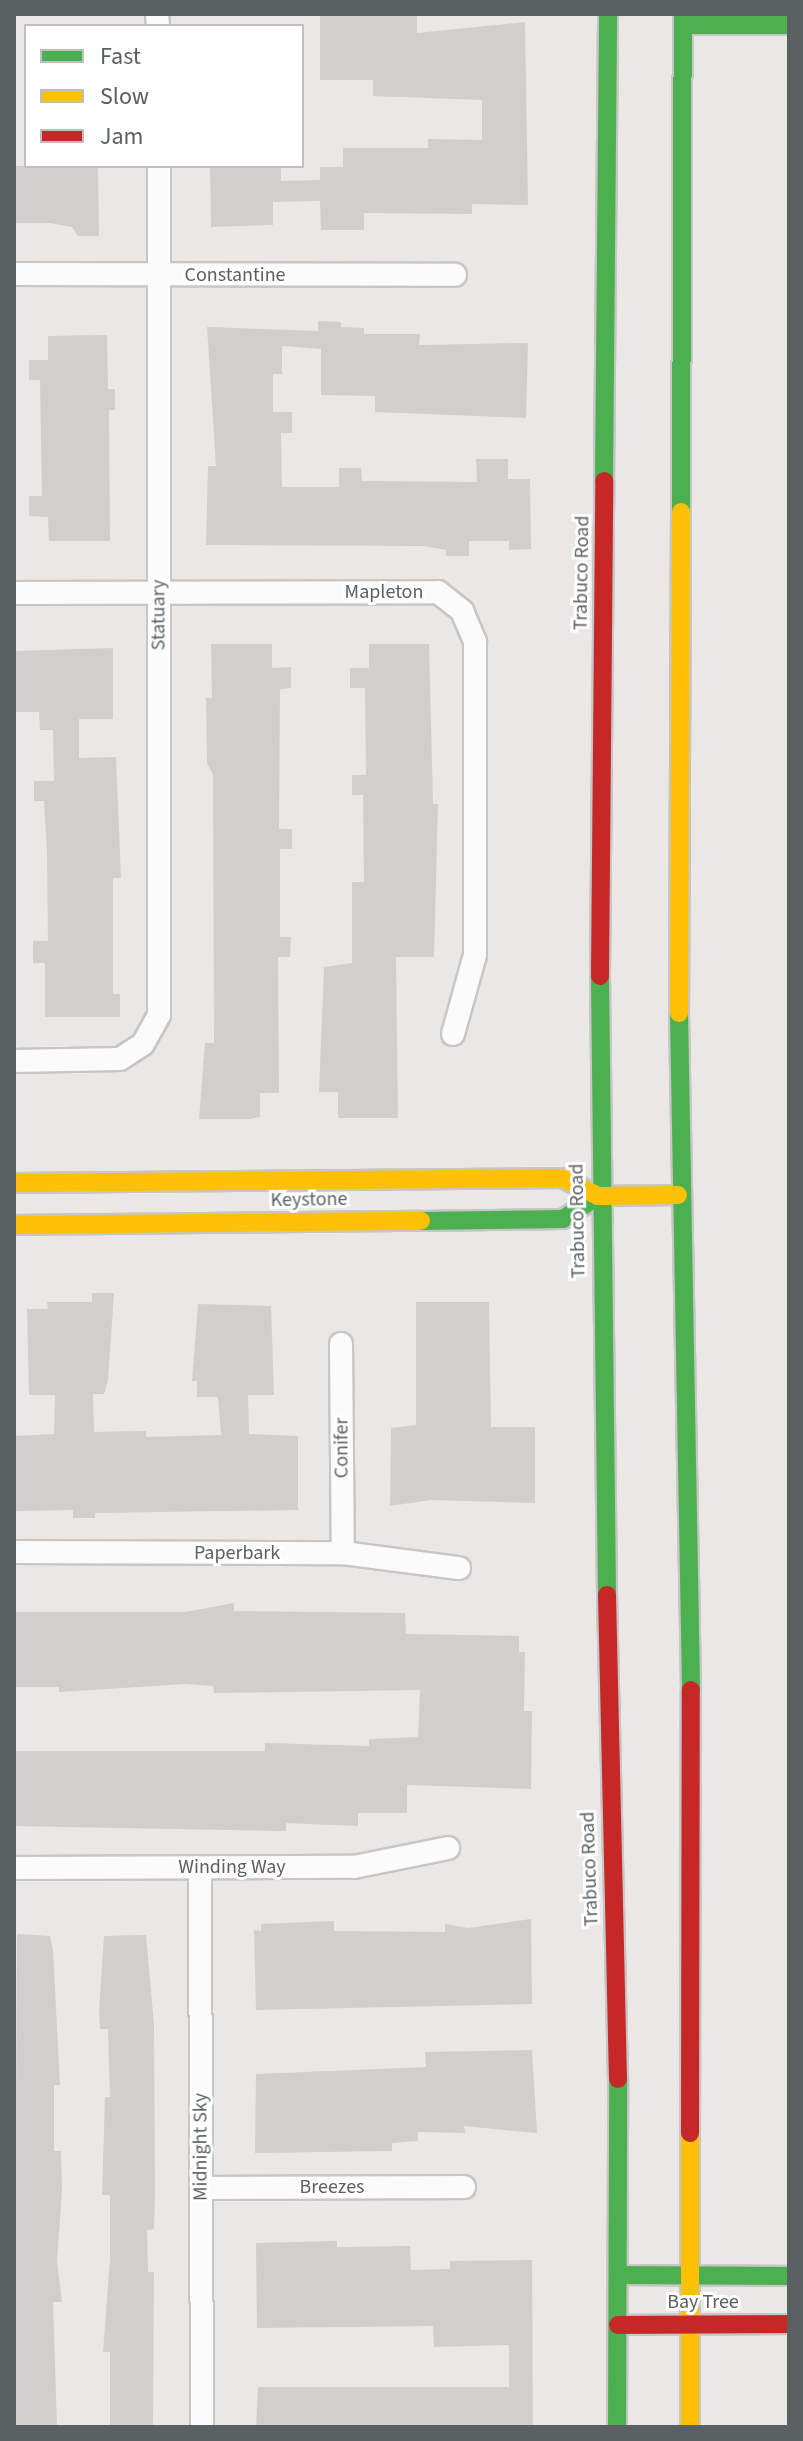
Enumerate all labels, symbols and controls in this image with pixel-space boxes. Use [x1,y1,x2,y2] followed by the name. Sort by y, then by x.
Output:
[24,24,304,168] legend
[100,39,141,74] text: Fast
[100,79,149,114] text: Slow
[100,119,144,154] text: Jam
[184,263,286,287] street label: Constantine
[569,515,595,631] street label: Trabuco Road
[147,580,171,650] street label: Statuary
[345,580,423,604] street label: Mapleton
[565,1163,591,1279] street label: Trabuco Road
[270,1187,348,1213] street label: Keystone
[330,1418,354,1478] street label: Conifer
[194,1541,280,1565] street label: Paperbark
[576,1811,604,1927] street label: Trabuco Road
[178,1855,286,1879] street label: Winding Way
[189,2093,213,2201] street label: Midnight Sky
[300,2175,364,2199] street label: Breezes
[667,2290,739,2314] street label: Bay Tree

